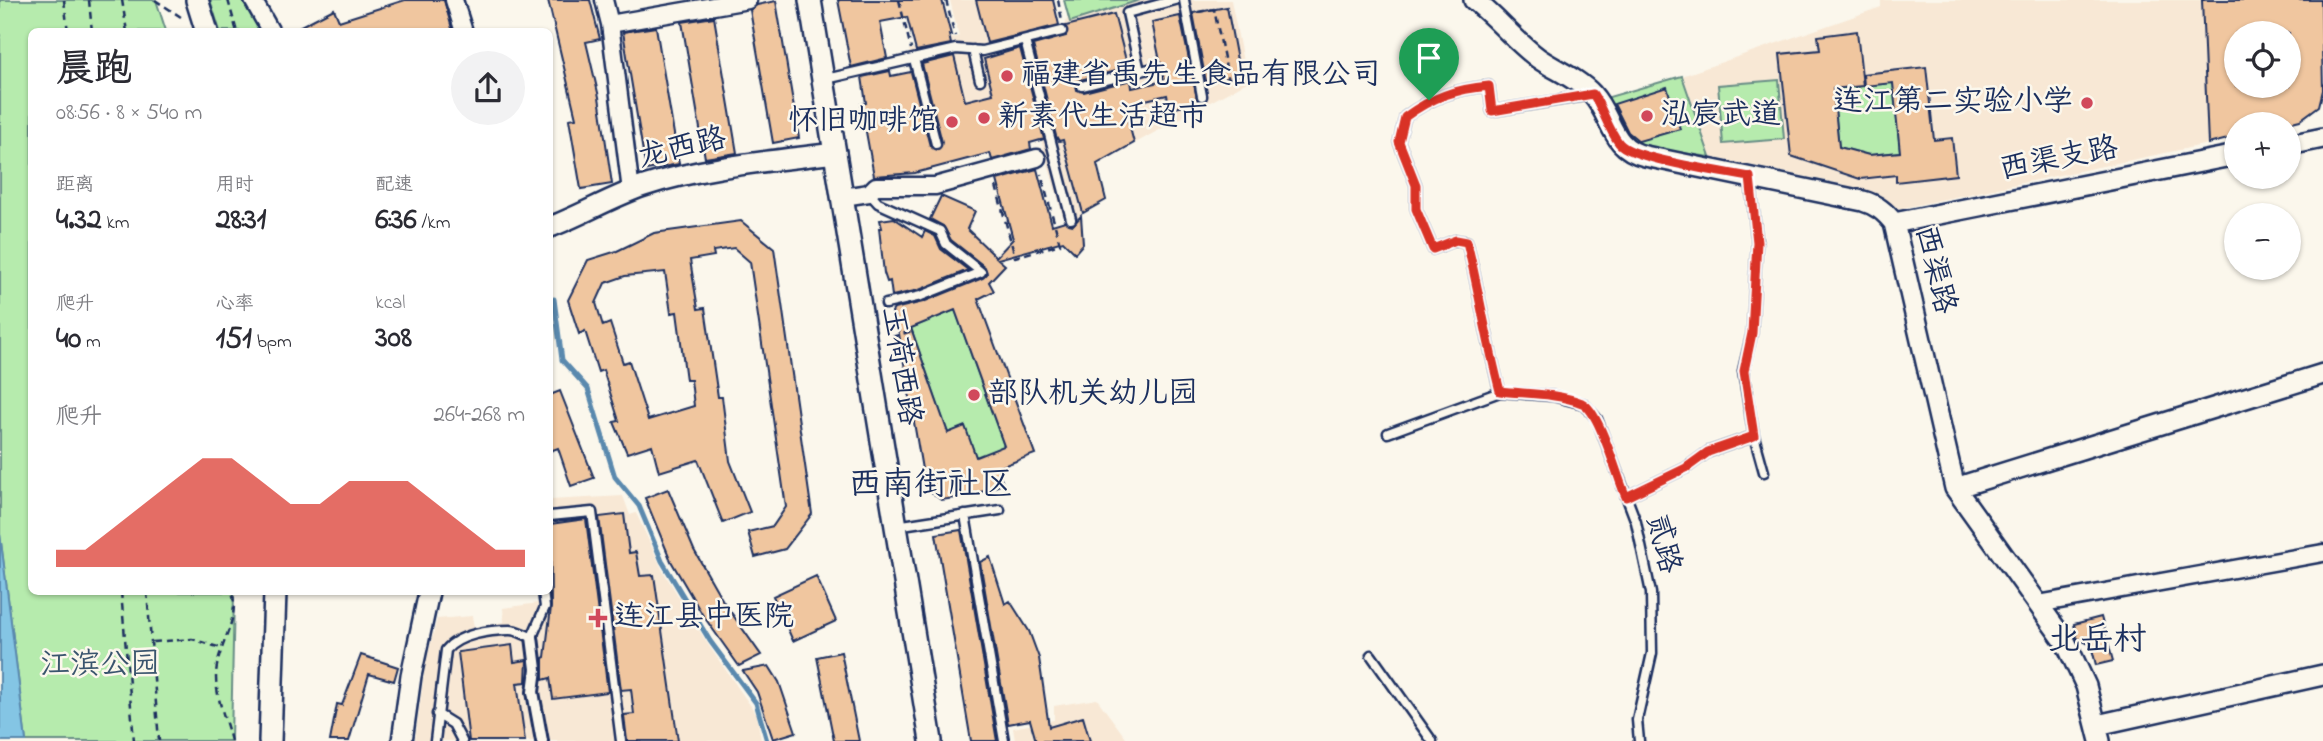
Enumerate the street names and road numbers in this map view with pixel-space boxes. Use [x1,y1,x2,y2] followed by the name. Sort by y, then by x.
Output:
[633,117,731,181] street label: 龙西路
[1996,127,2122,193] street label: 西渠支路
[1902,221,1966,319] street label: 西渠路
[869,303,931,429] street label: 玉荷西路
[1633,510,1691,578] street label: 贰路

